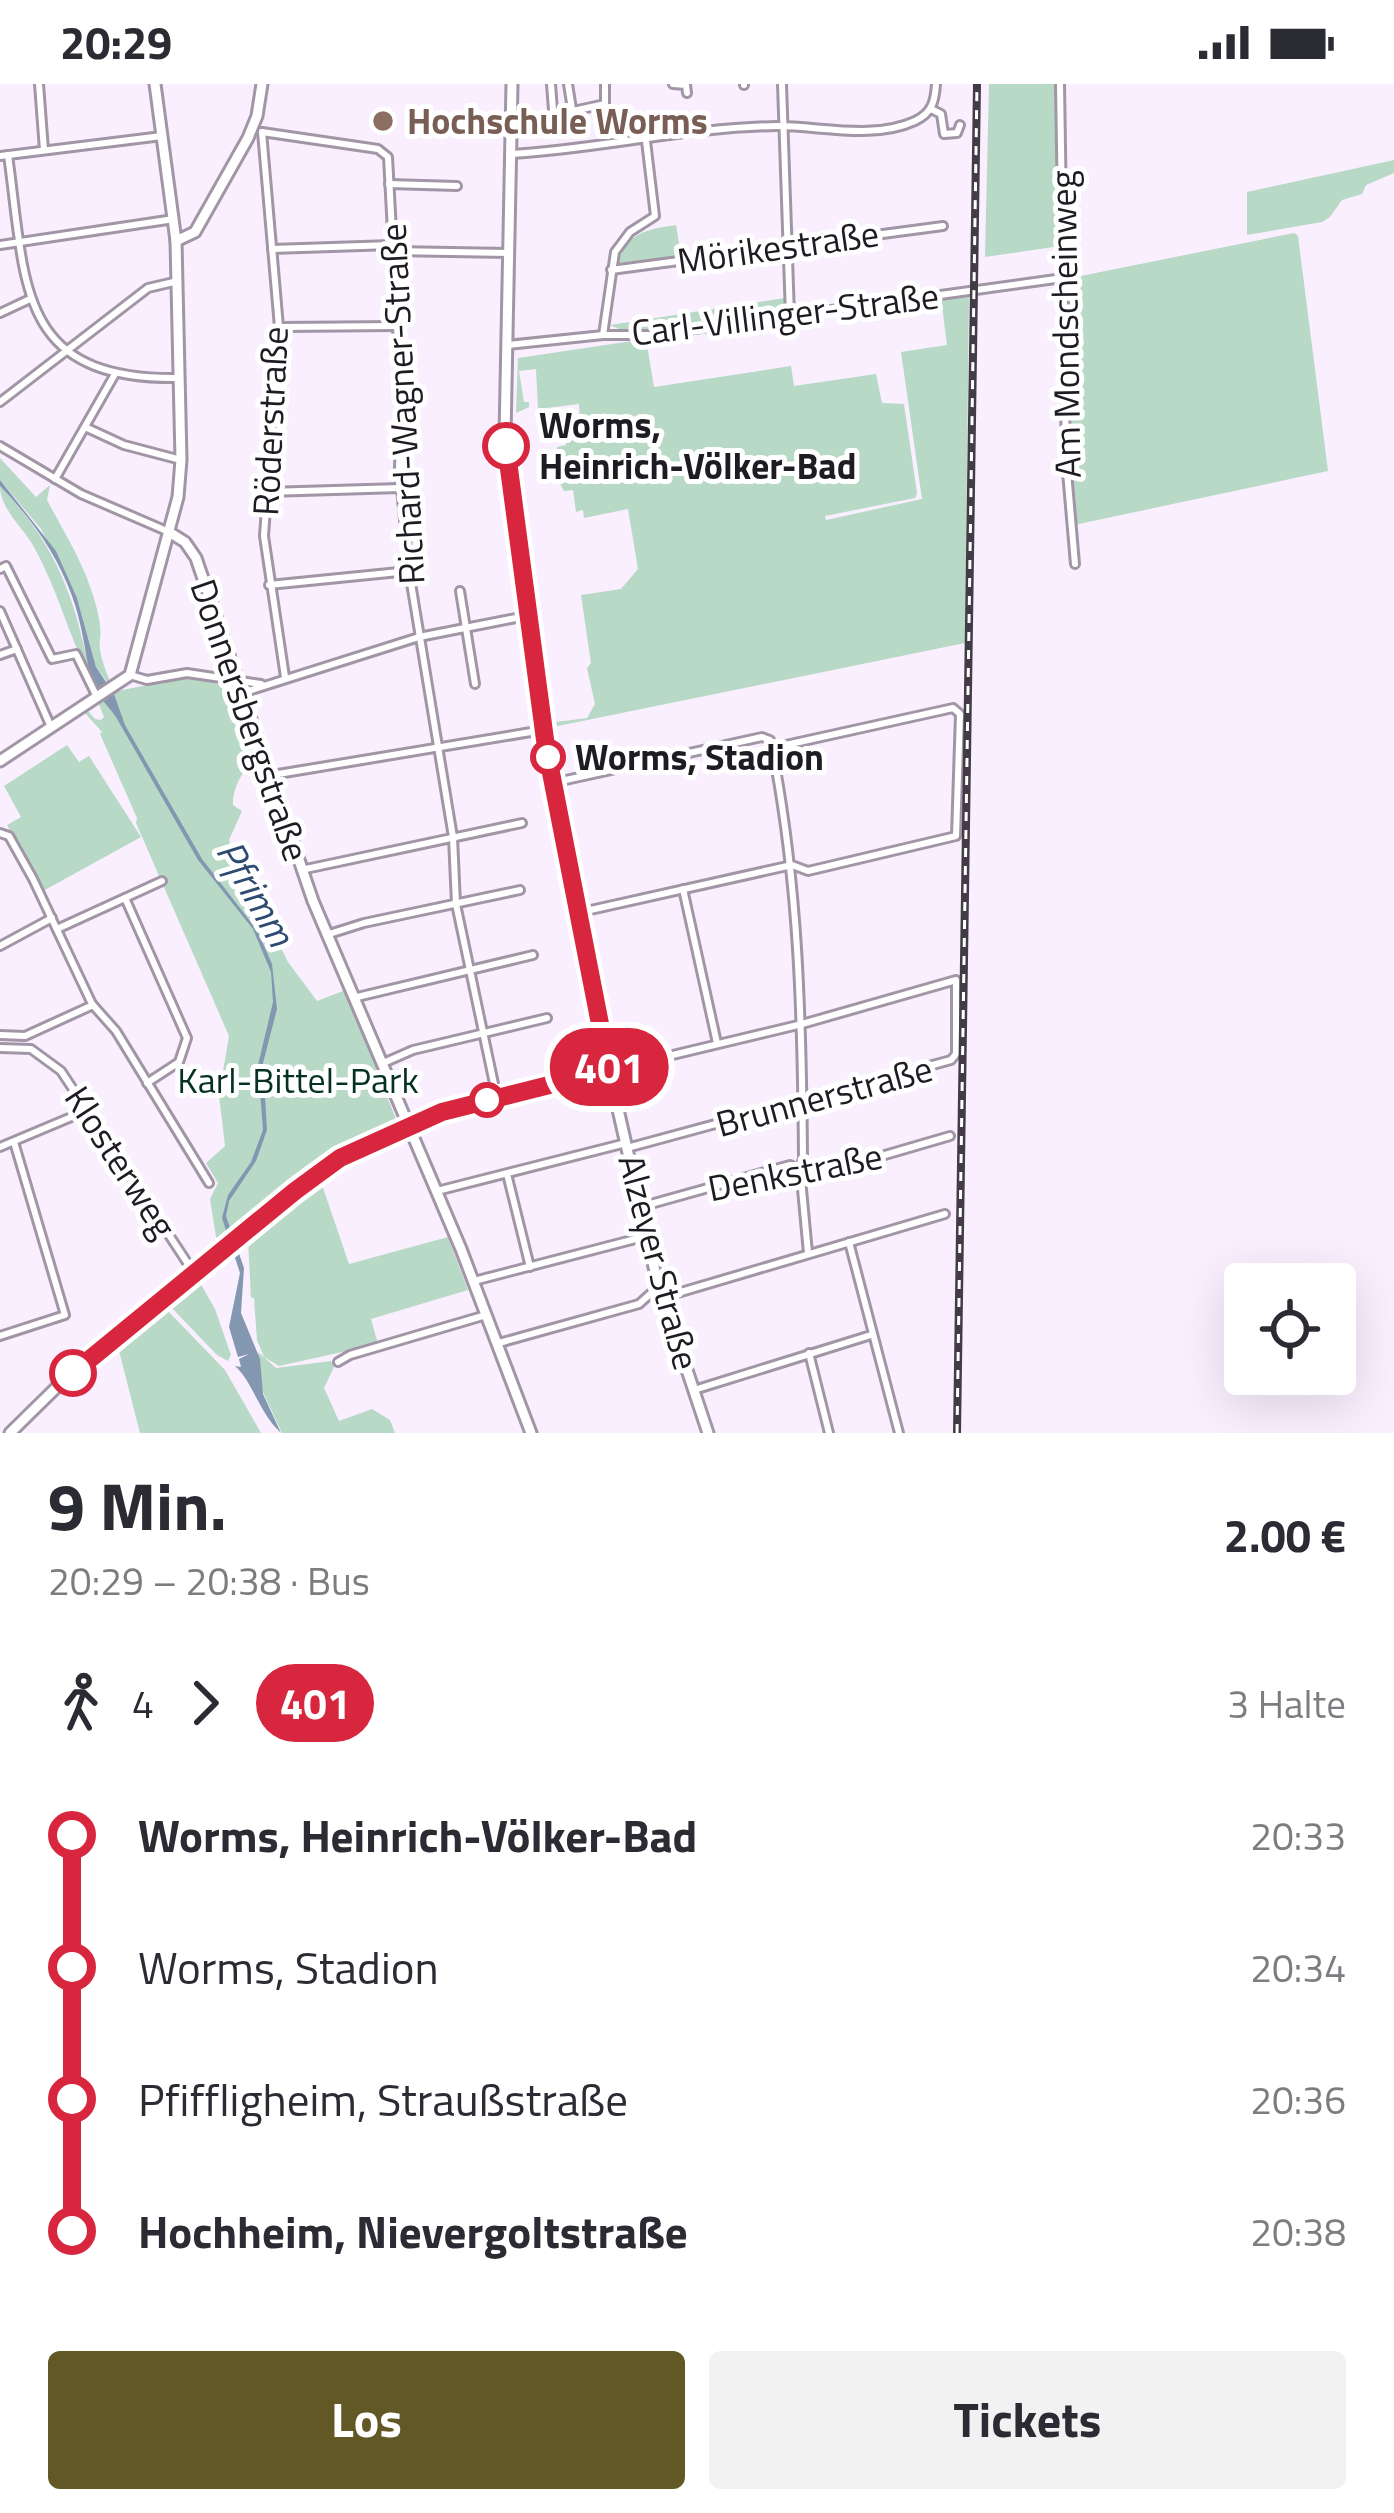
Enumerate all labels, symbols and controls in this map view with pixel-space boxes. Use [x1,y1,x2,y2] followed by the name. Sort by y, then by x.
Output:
[60,8,172,76] text: 20:29
[407,93,708,148] place label: Hochschule Worms
[370,108,396,134] marker: Hochschule Worms
[1034,170,1095,478] street label: Am Mondscheinweg
[674,205,882,288] street label: Mörikestraße
[365,222,438,586] street label: Richard-Wagner-Straße
[628,267,942,360] street label: Carl-Villinger-Straße
[237,325,302,517] street label: Röderstraße
[539,397,857,493] place label: Worms, Heinrich-Völker-Bad
[484,424,528,468] marker: Worms, Heinrich-Völker-Bad
[176,572,324,868] street label: Donnersbergstraße
[575,729,824,784] place label: Worms, Stadion
[532,741,564,773] marker: Worms, Stadion
[202,829,311,958] water label: Pfrimm
[540,1028,678,1106] line badge: 401
[574,1035,644,1099] text: 401
[710,1040,938,1151] street label: Brunnerstraße
[177,1052,419,1107] park label: Karl-Bittel-Park
[52,1075,191,1249] street label: Klosterweg
[471,1084,503,1116] unlabelled marker
[703,1128,887,1215] street label: Denkstraße
[604,1148,715,1376] street label: Alzeyer Straße
[1224,1263,1356,1395] map controls
[1224,1263,1356,1395] button: locate
[51,1351,95,1395] unlabelled marker
[48,1455,227,1556] text: 9 Min.
[1224,1501,1346,1569] text: 2.00 €
[48,1551,370,1610] text: 20:29 – 20:38 · Bus
[48,1670,114,1736] icon: walk
[172,1670,238,1736] icon: forward
[280,1671,350,1735] text: 401
[132,1674,154,1733] text: 4
[1227,1674,1346,1733] text: 3 Halte
[138,1801,697,1869] text: Worms, Heinrich-Völker-Bad
[1250,1806,1346,1865] text: 20:33
[138,1933,439,2001] text: Worms, Stadion
[1250,1938,1346,1997] text: 20:34
[138,2065,628,2133] text: Pfiffligheim, Straußstraße
[1250,2070,1346,2129] text: 20:36
[138,2197,688,2265] text: Hochheim, Nievergoltstraße
[1250,2202,1346,2261] text: 20:38
[48,2351,685,2489] button: Los
[709,2351,1346,2489] button: Tickets

